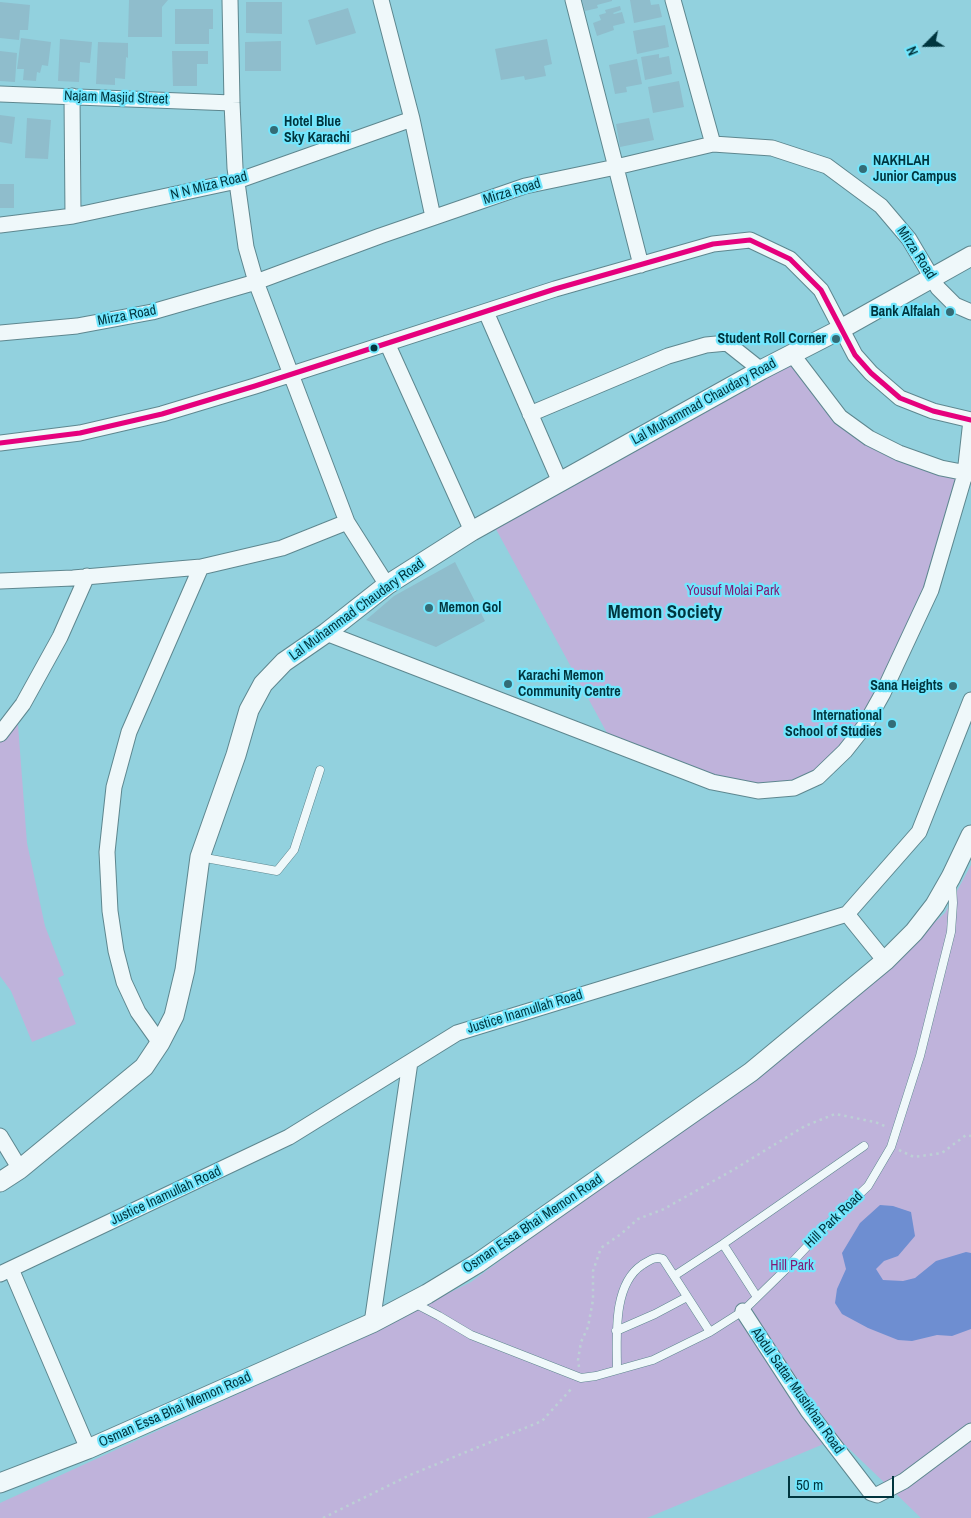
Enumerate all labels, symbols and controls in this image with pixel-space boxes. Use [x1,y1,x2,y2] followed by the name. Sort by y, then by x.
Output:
[901,20,951,70] north arrow
[902,44,922,58] text: N
[64,88,168,108] street label: Najam Masjid Street
[284,114,350,146] place label: Hotel Blue Sky Karachi
[268,124,280,136] marker: Hotel Blue Sky Karachi
[873,153,957,186] place label: NAKHLAH Junior Campus
[857,163,869,175] marker: NAKHLAH Junior Campus
[169,168,249,204] street label: N N Miza Road
[481,175,543,209] street label: Mirza Road
[893,224,939,282] street label: Mirza Road
[96,302,158,330] street label: Mirza Road
[870,304,940,320] place label: Bank Alfalah
[944,306,956,318] marker: Bank Alfalah
[718,331,826,347] place label: Student Roll Corner
[830,333,842,345] marker: Student Roll Corner
[369,343,379,353] unlabelled marker
[629,355,779,449] street label: Lal Muhammad Chaudary Road
[286,555,428,665] street label: Lal Muhammad Chaudary Road
[687,583,779,599] park label: Yousuf Molai Park
[439,600,502,616] place label: Memon Gol
[423,602,435,614] marker: Memon Gol
[608,602,722,624] district label: Memon Society
[518,668,621,700] place label: Karachi Memon Community Centre
[502,678,514,690] marker: Karachi Memon Community Centre
[870,678,943,694] place label: Sana Heights
[947,680,959,692] marker: Sana Heights
[785,708,882,740] place label: International School of Studies
[886,718,898,730] marker: International School of Studies
[465,986,585,1038] street label: Justice Inamullah Road
[108,1163,224,1229] street label: Justice Inamullah Road
[460,1171,606,1277] street label: Osman Essa Bhai Memon Road
[802,1188,866,1252] street label: Hill Park Road
[770,1258,814,1274] park label: Hill Park
[747,1325,847,1457] street label: Abdul Sattar Mustikhan Road
[96,1369,254,1451] street label: Osman Essa Bhai Memon Road
[791,1466,897,1498] scale bar
[796,1474,823,1495] text: 50 m

